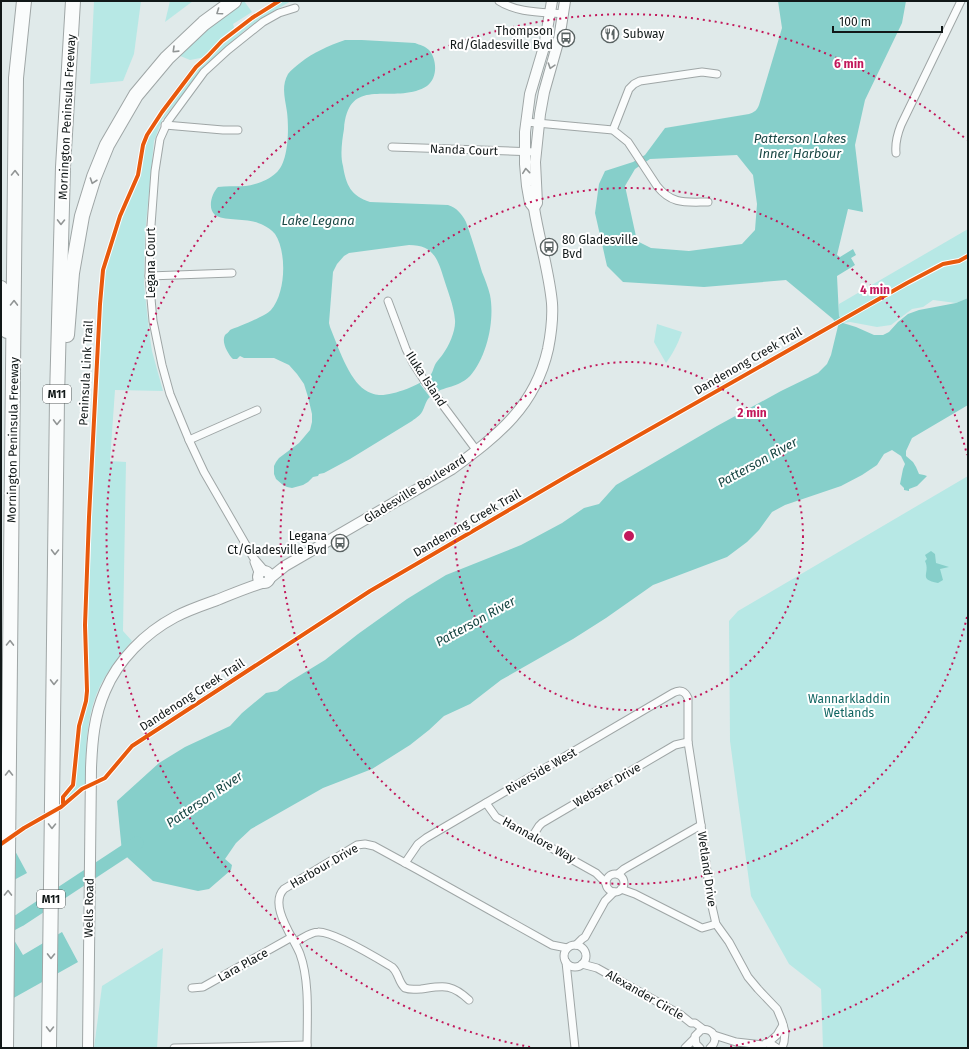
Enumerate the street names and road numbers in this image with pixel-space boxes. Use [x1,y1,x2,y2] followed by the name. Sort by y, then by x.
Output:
[56,34,78,200] street label: Mornington Peninsula Freeway
[430,142,499,158] street label: Nanda Court
[144,227,158,298] street label: Legana Court
[76,319,96,426] street label: Peninsula Link Trail
[692,324,805,398] street label: Dandenong Creek Trail
[403,349,449,409] street label: Iluka Island
[5,357,21,523] street label: Mornington Peninsula Freeway
[43,385,71,403] road number: M11
[361,452,469,526] street label: Gladesville Boulevard
[411,486,524,560] street label: Dandenong Creek Trail
[137,656,247,734] street label: Dandenong Creek Trail
[503,745,580,797] street label: Riverside West
[571,760,643,810] street label: Webster Drive
[500,814,578,866] street label: Hannalore Way
[695,830,719,908] street label: Wetland Drive
[287,841,361,891] street label: Harbour Drive
[81,878,97,938] street label: Wells Road
[37,890,65,908] road number: M11
[215,945,271,985] street label: Lara Place
[604,967,686,1023] street label: Alexander Circle

